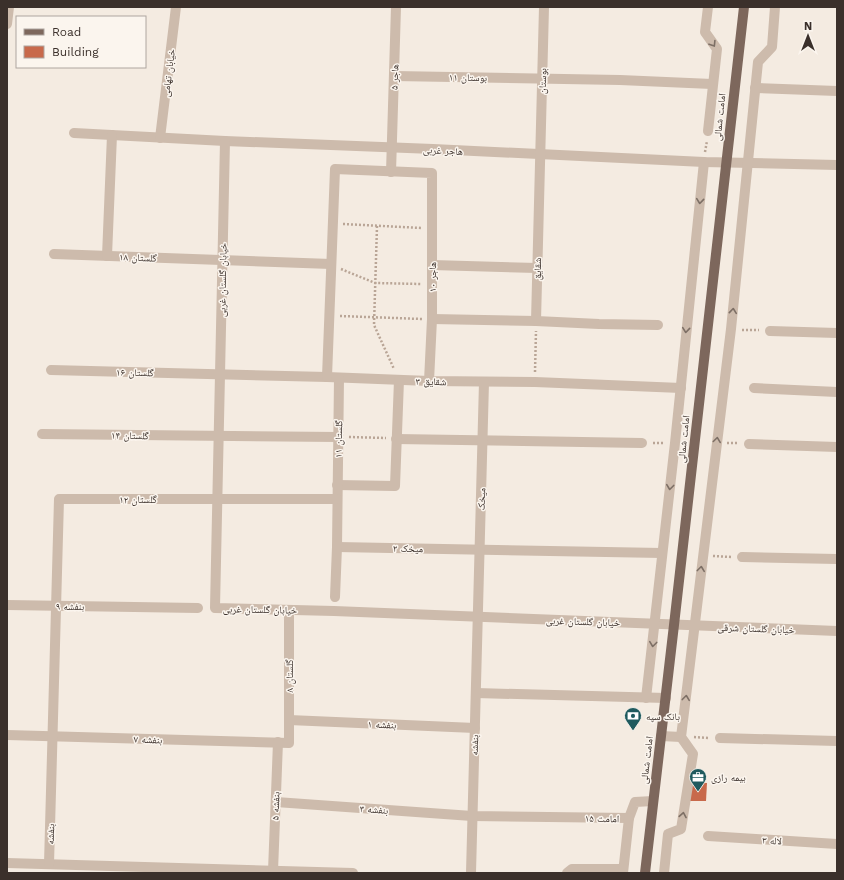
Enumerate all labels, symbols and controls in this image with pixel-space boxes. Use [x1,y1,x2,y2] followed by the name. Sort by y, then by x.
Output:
[16,16,146,68] legend
[788,16,828,56] north arrow
[804,20,812,33] text: N
[52,25,81,39] text: Road
[708,39,715,46] one-way arrow
[52,45,99,59] text: Building
[160,48,178,98] street label: خیابان تهامی
[389,64,401,90] street label: هاجر ۵
[537,68,549,94] street label: بوستان
[449,72,488,84] street label: بوستان ۱۱
[712,93,728,142] street label: امامت شمالی
[423,144,463,158] street label: هاجر غربی
[696,198,705,204] one-way arrow
[216,242,230,317] street label: خیابان گلستان غربی
[119,251,158,265] street label: گلستان ۱۸
[532,257,544,281] street label: شقایق
[427,262,438,292] street label: هاجر ۱۰
[729,308,738,314] one-way arrow
[682,327,691,333] one-way arrow
[116,367,154,379] street label: گلستان ۱۶
[416,376,447,388] street label: شقایق ۳
[676,415,692,464] street label: امامت شمالی
[333,420,345,458] street label: گلستان ۱۱
[111,430,149,442] street label: گلستان ۱۴
[713,437,722,443] one-way arrow
[666,484,675,490] one-way arrow
[476,487,488,511] street label: میخک
[119,494,157,506] street label: گلستان ۱۲
[393,543,424,554] street label: میخک ۲
[696,566,705,572] one-way arrow
[56,601,85,612] street label: بنفشه ۹
[223,603,298,617] street label: خیابان گلستان غربی
[546,615,621,629] street label: خیابان گلستان غربی
[717,622,795,636] street label: خیابان گلستان شرقی
[648,641,657,647] one-way arrow
[284,659,296,693] street label: گلستان ۸
[681,695,690,701] one-way arrow
[623,706,643,731] bank icon: بانک سپه
[646,711,680,723] place label: بانک سپه
[367,719,397,731] street label: بنفشه ۱
[133,734,163,746] street label: بنفشه ۷
[469,734,481,756] street label: بنفشه
[638,736,656,785] street label: امامت شمالی
[688,767,708,792] office icon: بیمه رازی
[711,772,746,784] place label: بیمه رازی
[270,791,282,821] street label: بنفشه ۵
[359,803,389,816] street label: بنفشه ۳
[678,812,687,818] one-way arrow
[585,813,619,824] street label: امامت ۱۵
[45,823,57,845] street label: بنفشه
[762,834,782,847] street label: لاله ۳

